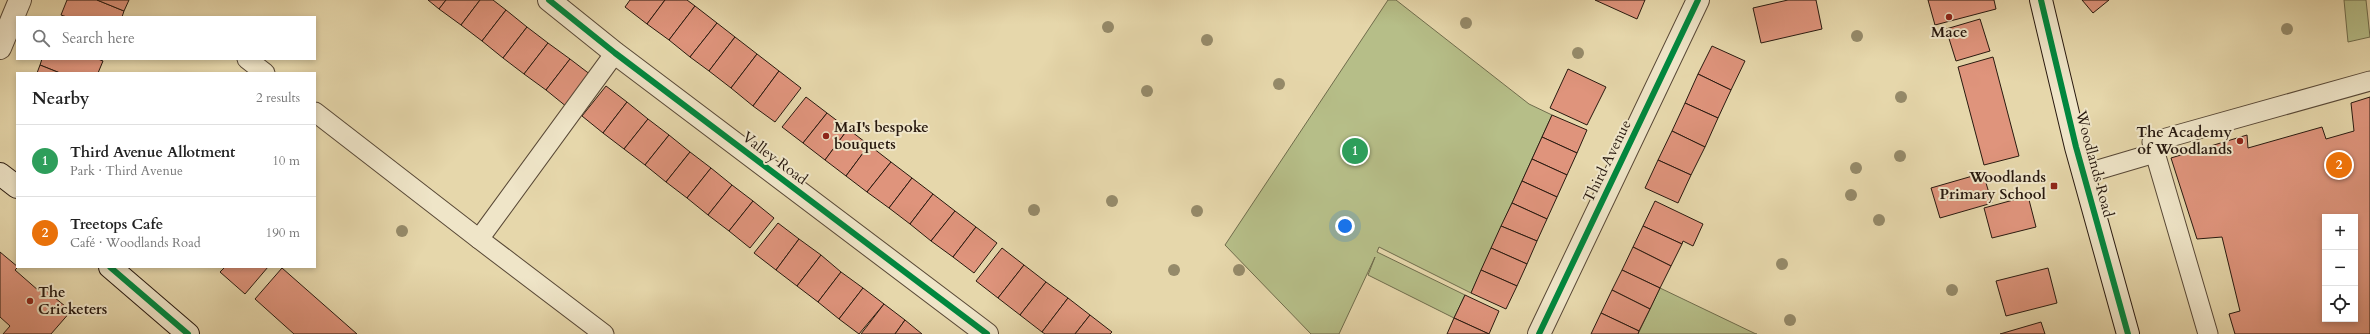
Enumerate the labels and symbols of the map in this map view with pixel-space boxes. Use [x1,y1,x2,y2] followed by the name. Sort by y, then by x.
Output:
[1944,12,1954,22] marker: Mace
[1931,22,1967,42] place label: Mace
[2071,108,2119,220] street label: Woodlands Road
[1578,116,1636,206] street label: Third Avenue
[834,117,929,154] place label: MaI's bespoke bouquets
[2136,122,2232,159] place label: The Academy of Woodlands
[738,127,812,189] street label: Valley Road
[821,131,831,141] marker: MaI's bespoke bouquets
[1342,136,1368,166] pin: 1
[2235,136,2245,146] marker: The Academy of Woodlands
[2326,150,2352,180] pin: 2
[1939,167,2047,204] place label: Woodlands Primary School
[2049,181,2059,191] marker: Woodlands Primary School
[1335,216,1355,236] your location
[38,282,107,319] place label: The Cricketers
[25,296,35,306] marker: The Cricketers

